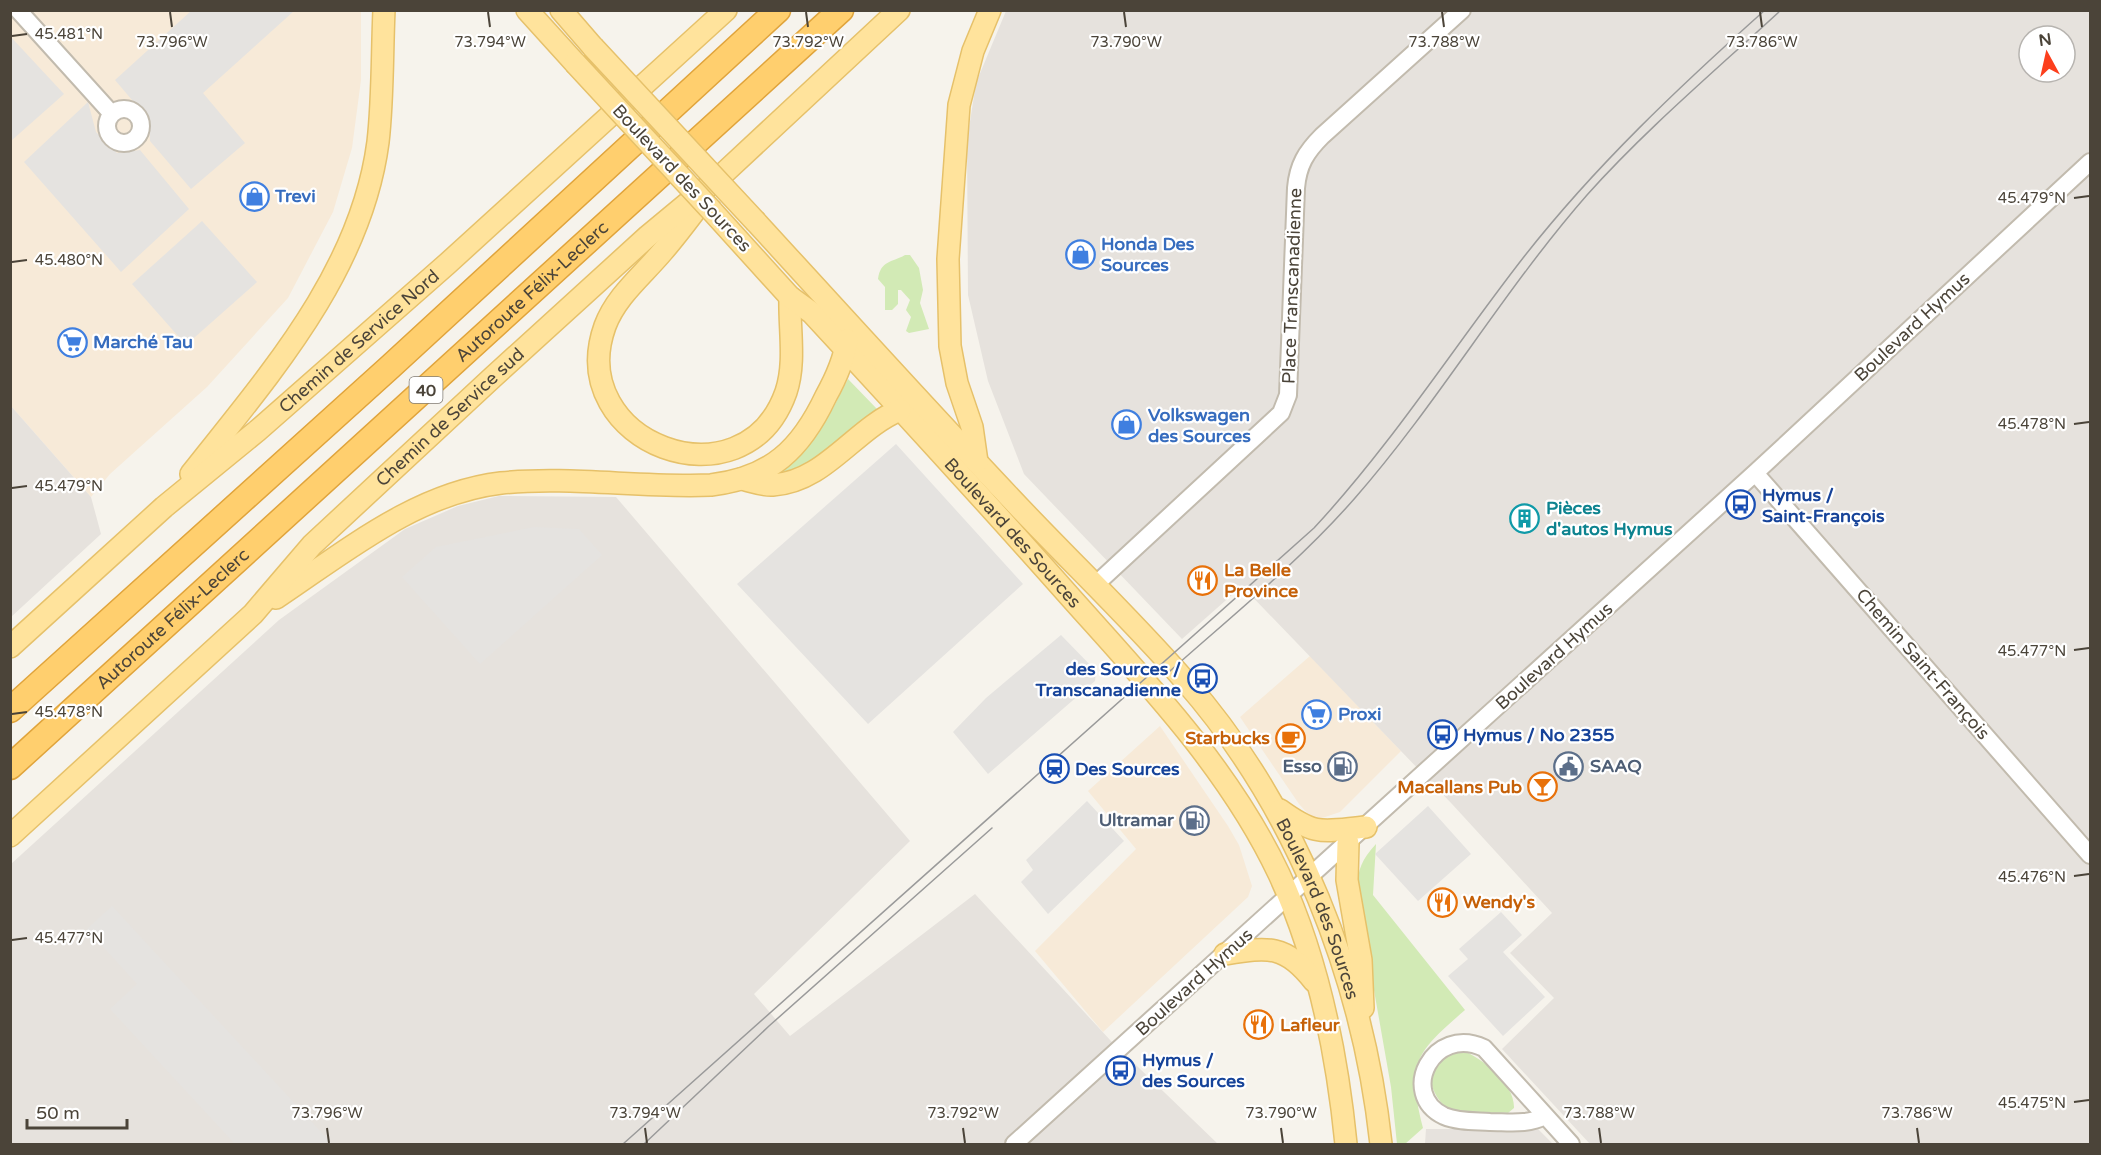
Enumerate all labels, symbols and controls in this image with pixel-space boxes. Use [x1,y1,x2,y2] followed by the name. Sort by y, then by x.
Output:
[2017,24,2077,84] north arrow
[35,25,103,43] text: 45.481°N
[2037,29,2053,51] text: N
[136,33,208,51] text: 73.796°W
[454,33,526,51] text: 73.794°W
[772,33,844,51] text: 73.792°W
[1090,33,1162,51] text: 73.790°W
[1408,33,1480,51] text: 73.788°W
[1726,33,1798,51] text: 73.786°W
[608,100,756,256] street label: Boulevard des Sources
[238,180,270,212] shop icon: Trevi
[274,185,316,207] place label: Trevi
[1278,187,1306,385] street label: Place Transcanadienne
[1998,189,2066,207] text: 45.479°N
[451,216,613,367] street label: Autoroute Félix-Leclerc
[1101,233,1195,276] place label: Honda Des Sources
[1064,238,1096,270] shop icon: Honda Des Sources
[35,251,103,269] text: 45.480°N
[274,265,444,418] street label: Chemin de Service Nord
[1850,268,1974,386] street label: Boulevard Hymus
[56,326,88,358] supermarket icon: Marché Tau
[93,331,193,353] place label: Marché Tau
[371,343,529,491] street label: Chemin de Service sud
[410,377,442,403] road number: 40
[1148,404,1251,447] place label: Volkswagen des Sources
[1111,409,1143,441] shop icon: Volkswagen des Sources
[1998,415,2066,433] text: 45.478°N
[940,453,1086,612] street label: Boulevard des Sources
[35,477,103,495] text: 45.479°N
[1762,484,1885,527] place label: Hymus / Saint-François
[1725,489,1757,521] bus stop icon: Hymus / Saint-François
[1546,497,1673,540] place label: Pièces d'autos Hymus
[1509,502,1541,534] building icon: Pièces d'autos Hymus
[92,544,254,694] street label: Autoroute Félix-Leclerc
[1224,559,1298,602] place label: La Belle Province
[1187,564,1219,596] restaurant icon: La Belle Province
[1851,584,1995,744] street label: Chemin Saint-François
[1491,598,1617,714] street label: Boulevard Hymus
[1998,642,2066,660] text: 45.477°N
[1035,658,1181,701] place label: des Sources / Transcanadienne
[1186,663,1218,695] bus stop icon: des Sources / Transcanadienne
[1301,698,1333,730] supermarket icon: Proxi
[35,703,103,721] text: 45.478°N
[1338,703,1382,725] place label: Proxi
[1426,719,1458,751] bus stop icon: Hymus / No 2355
[1275,722,1307,754] cafe icon: Starbucks
[1463,724,1615,746] place label: Hymus / No 2355
[1185,727,1270,749] place label: Starbucks
[1327,750,1359,782] fuel station icon: Esso
[1553,750,1585,782] public building icon: SAAQ
[1038,753,1070,785] station icon: Des Sources
[1282,755,1322,777] place label: Esso
[1590,755,1642,777] place label: SAAQ
[1075,758,1180,780] place label: Des Sources
[1527,771,1559,803] bar icon: Macallans Pub
[1397,776,1522,798] place label: Macallans Pub
[1179,804,1211,836] fuel station icon: Ultramar
[1099,809,1175,831] place label: Ultramar
[1271,814,1364,1002] street label: Boulevard des Sources
[1998,868,2066,886] text: 45.476°N
[1426,886,1458,918] restaurant icon: Wendy's
[1463,891,1536,913] place label: Wendy's
[1131,924,1257,1040] street label: Boulevard Hymus
[35,929,103,947] text: 45.477°N
[1243,1009,1275,1041] restaurant icon: Lafleur
[1280,1014,1341,1036] place label: Lafleur
[1142,1049,1245,1092] place label: Hymus / des Sources
[1105,1054,1137,1086] bus stop icon: Hymus / des Sources
[27,1092,128,1130] scale bar
[1998,1094,2066,1112] text: 45.475°N
[36,1102,80,1124] text: 50 m
[291,1104,363,1122] text: 73.796°W
[609,1104,681,1122] text: 73.794°W
[927,1104,999,1122] text: 73.792°W
[1245,1104,1317,1122] text: 73.790°W
[1563,1104,1635,1122] text: 73.788°W
[1881,1104,1953,1122] text: 73.786°W

